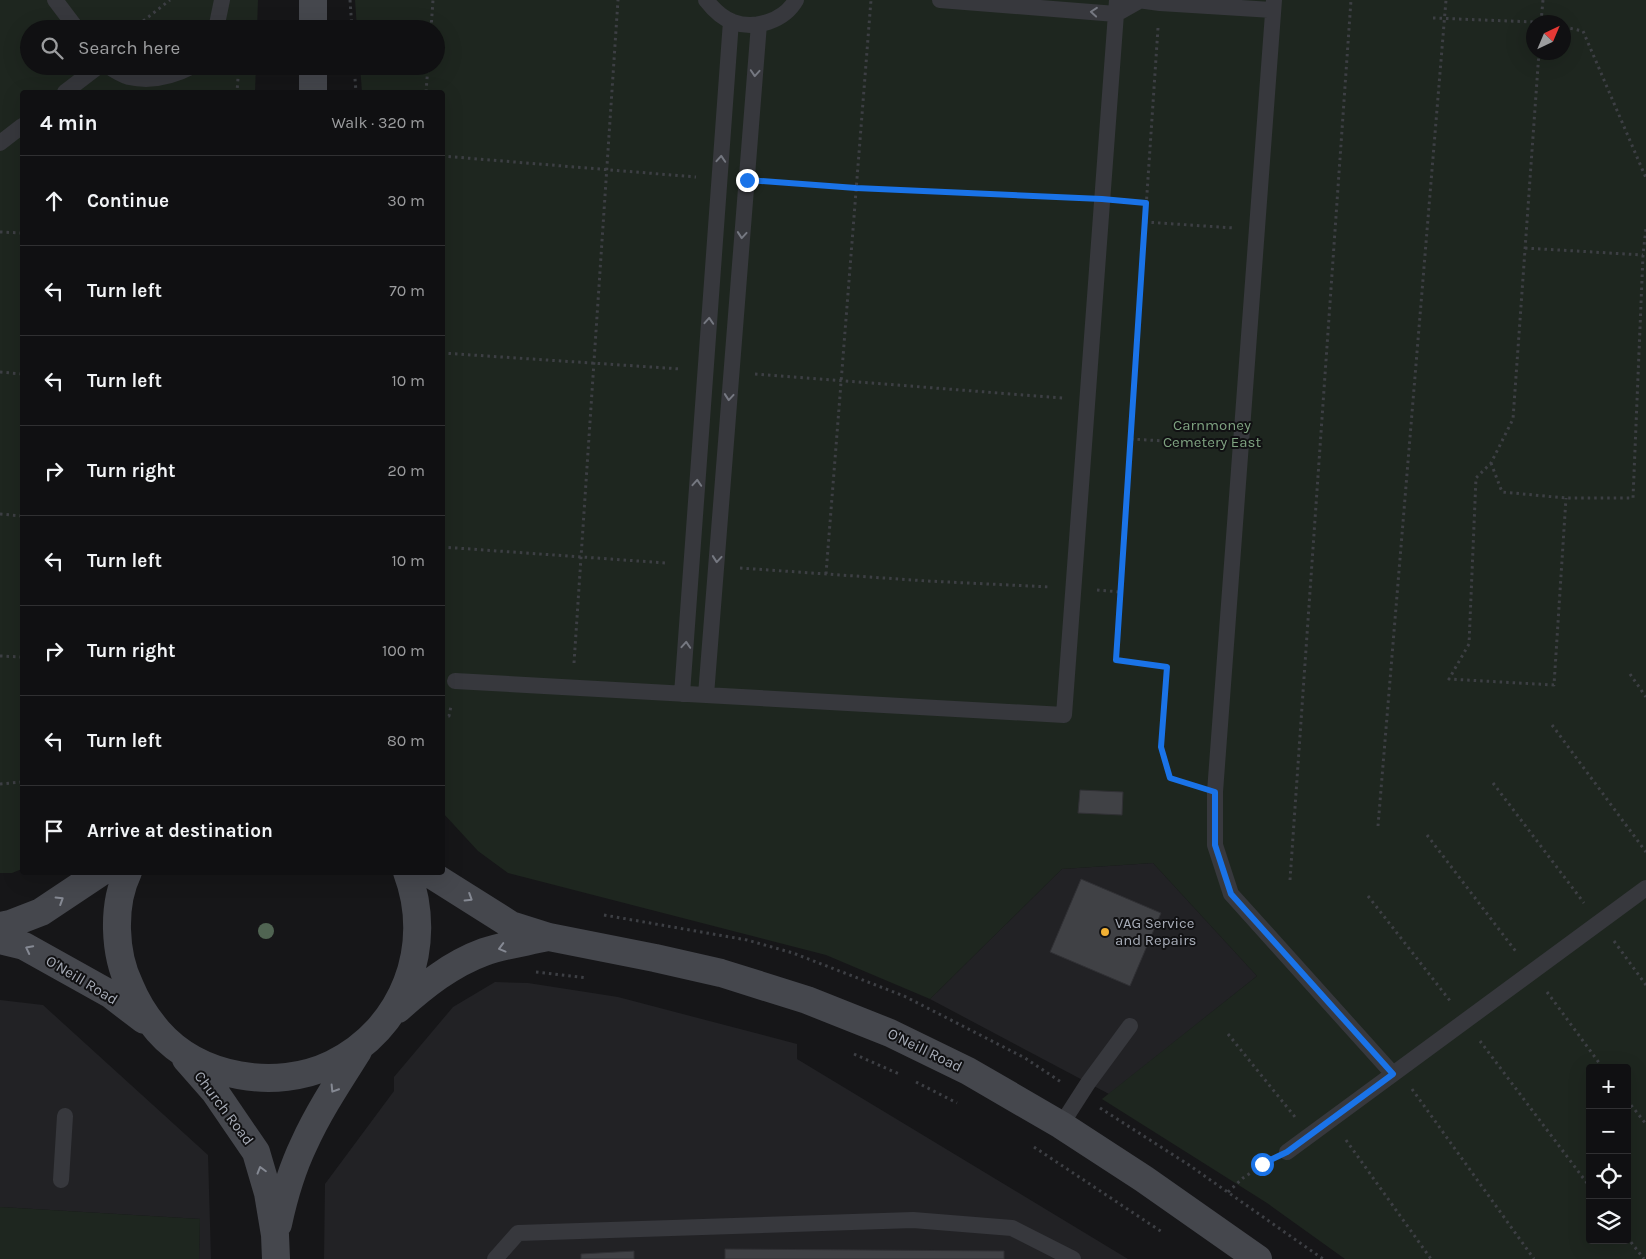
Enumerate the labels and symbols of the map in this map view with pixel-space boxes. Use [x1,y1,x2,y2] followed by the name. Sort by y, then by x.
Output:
[1089,7,1097,18] one-way arrow
[1526,15,1571,60] north arrow
[750,69,761,77] one-way arrow
[715,155,726,163] one-way arrow
[736,169,759,192] route end
[737,231,748,239] one-way arrow
[703,317,714,325] one-way arrow
[724,393,735,401] one-way arrow
[1163,416,1261,451] park label: Carnmoney Cemetery East
[692,479,703,487] one-way arrow
[711,555,722,563] one-way arrow
[680,641,691,649] one-way arrow
[463,892,472,902] one-way arrow
[55,896,64,906] one-way arrow
[1115,914,1196,949] place label: VAG Service and Repairs
[1099,926,1111,938] marker: VAG Service and Repairs
[498,942,506,952] one-way arrow
[26,945,35,955] one-way arrow
[43,952,121,1008] street label: O'Neill Road
[885,1024,965,1076] street label: O'Neill Road
[190,1068,258,1148] street label: Church Road
[331,1083,341,1092] one-way arrow
[1251,1153,1274,1176] route start
[257,1167,267,1175] one-way arrow

